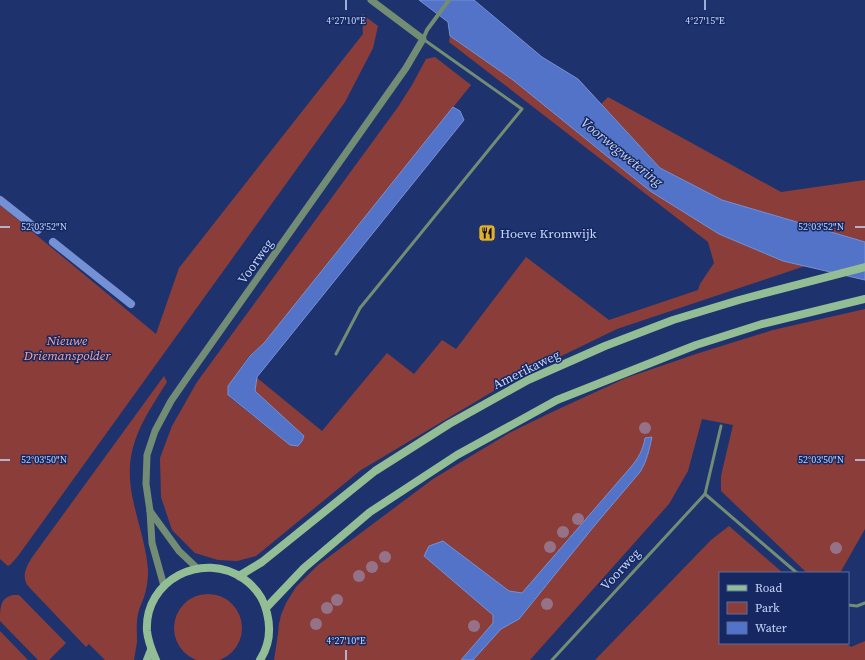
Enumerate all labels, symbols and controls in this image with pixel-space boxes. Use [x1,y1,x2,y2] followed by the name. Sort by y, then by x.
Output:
[326,14,366,27] text: 4°27'10"E
[685,14,725,27] text: 4°27'15"E
[577,113,668,192] water label: Voorwegwetering
[21,220,67,233] text: 52°03'52"N
[798,220,844,233] text: 52°03'52"N
[477,223,497,243] restaurant icon: Hoeve Kromwijk
[500,225,597,242] place label: Hoeve Kromwijk
[234,235,277,287] street label: Voorweg
[23,332,111,364] park label: Nieuwe Driemanspolder
[490,346,563,393] street label: Amerikaweg
[21,453,67,466] text: 52°03'50"N
[798,453,844,466] text: 52°03'50"N
[597,545,644,594] street label: Voorweg
[719,572,849,644] legend
[755,580,782,596] text: Road
[755,600,780,616] text: Park
[755,620,787,636] text: Water
[326,634,366,647] text: 4°27'10"E

